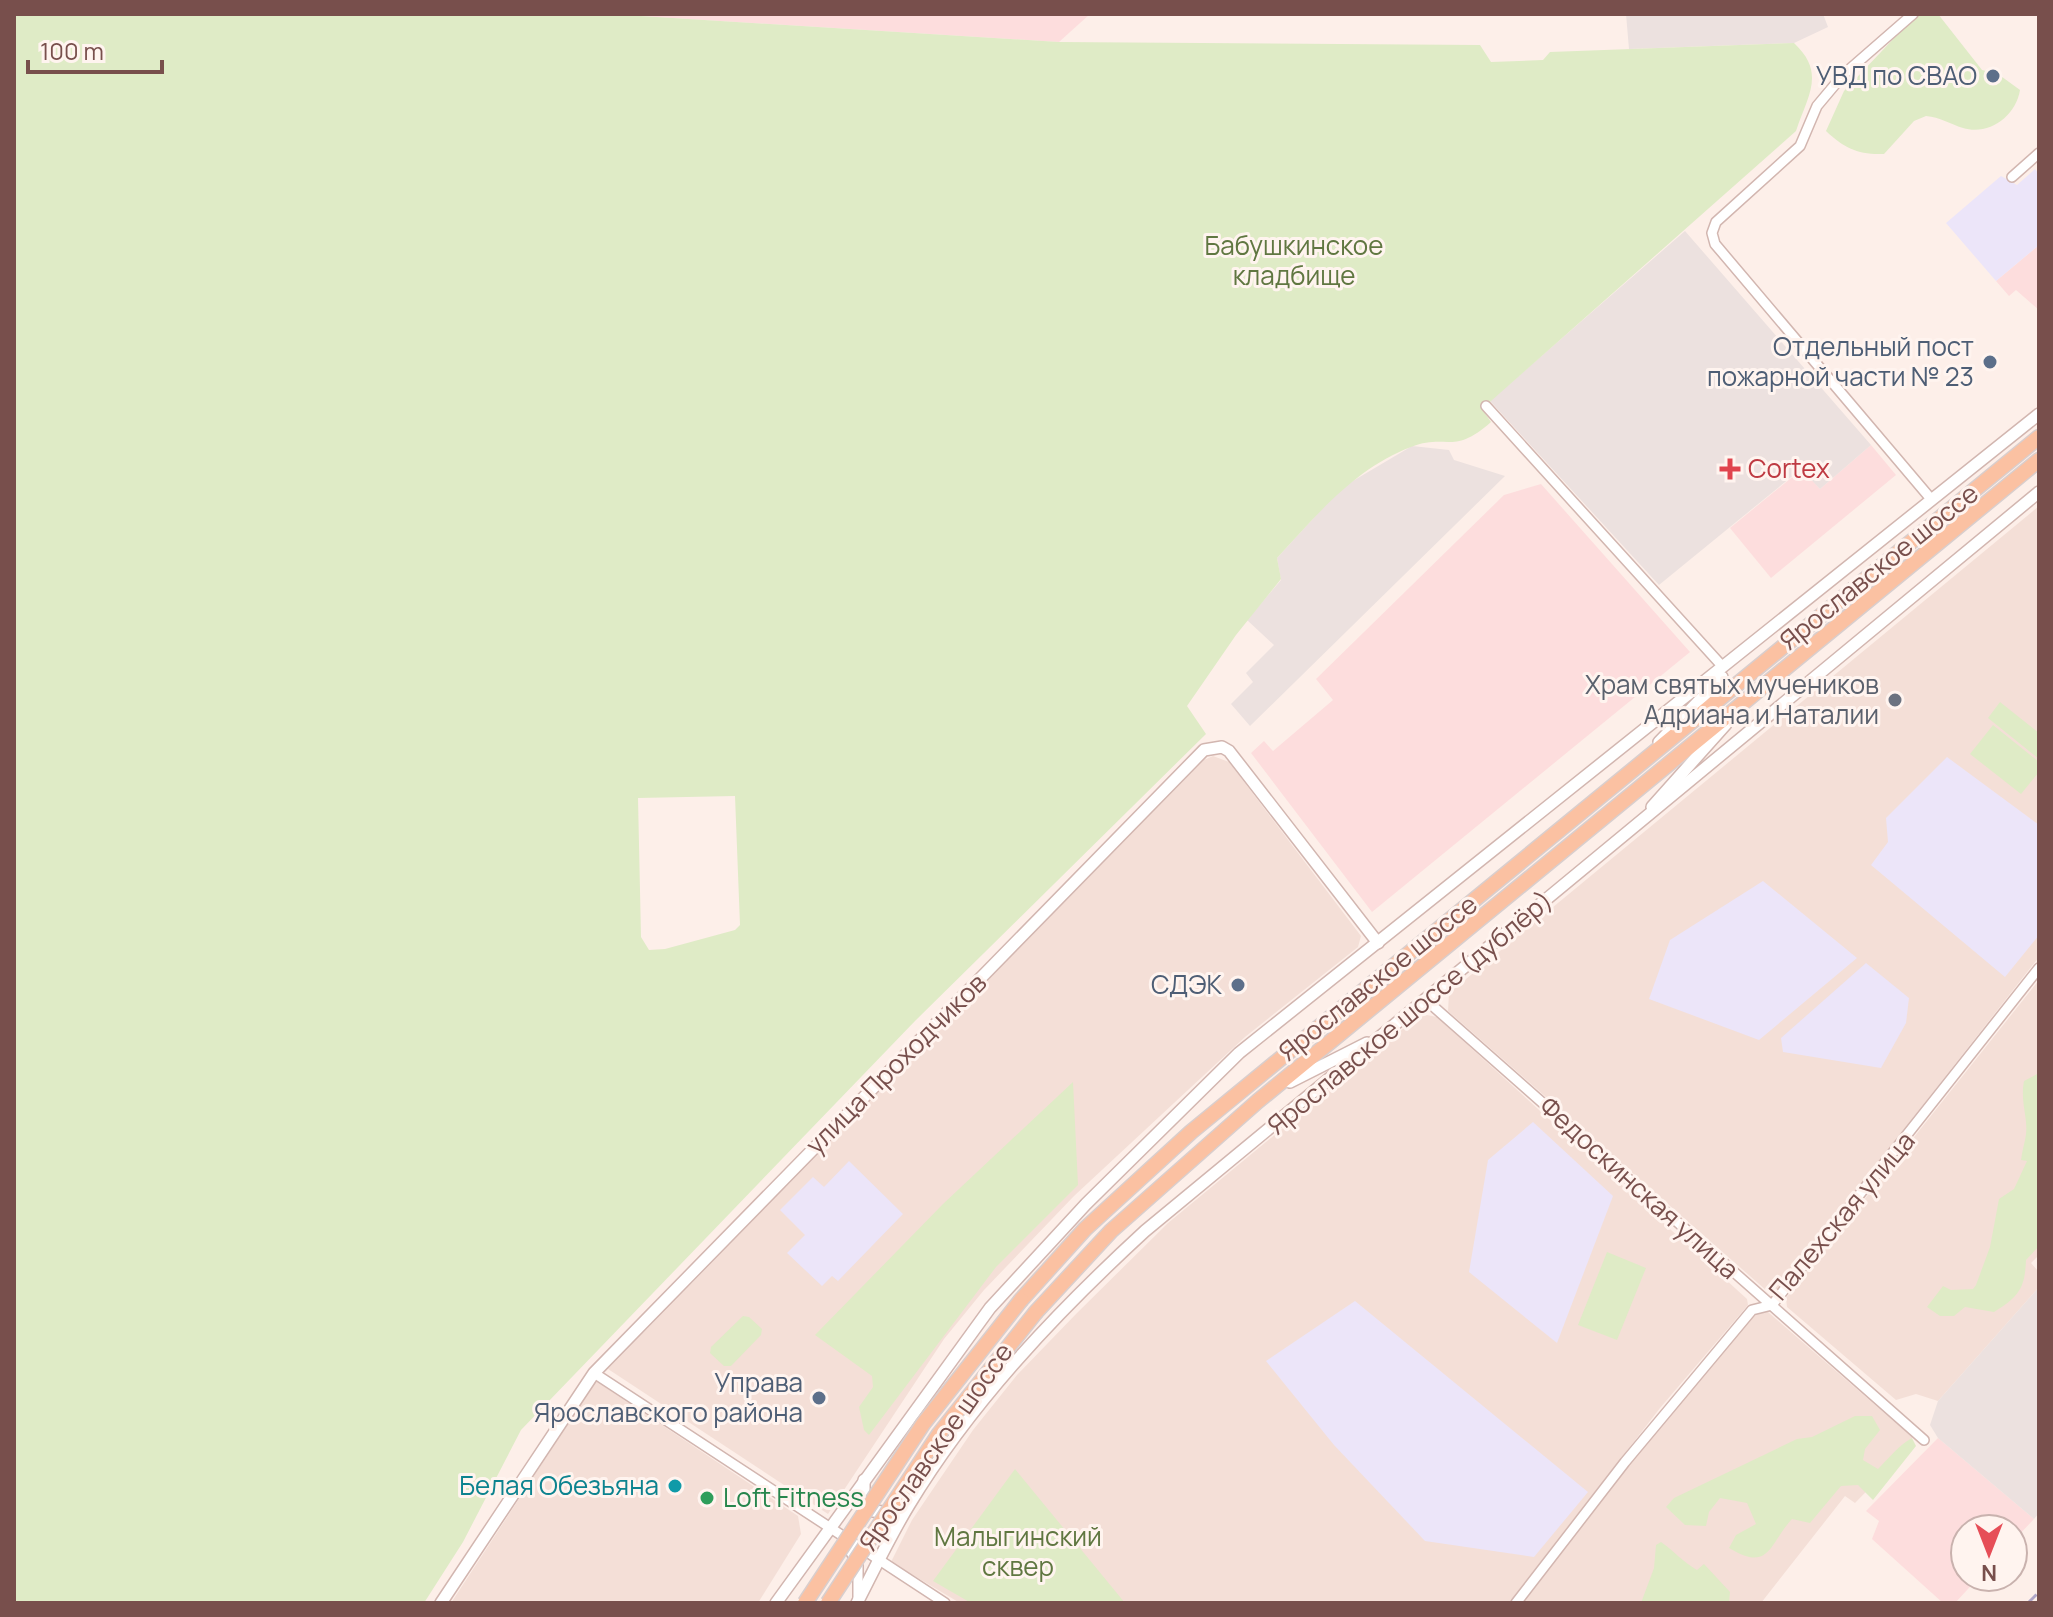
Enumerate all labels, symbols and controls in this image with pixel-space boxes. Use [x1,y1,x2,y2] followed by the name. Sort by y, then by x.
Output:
[28,24,162,74] scale bar
[40,34,104,67] text: 100 m
[1816,57,1977,93] place label: УВД по СВАО
[1984,67,2002,85] marker: УВД по СВАО
[1205,227,1383,293] park label: Бабушкинское кладбище
[1707,328,1974,394] place label: Отдельный пост пожарной части № 23
[1981,353,1999,371] marker: Отдельный пост пожарной части № 23
[1748,450,1830,486] place label: Cortex
[1719,458,1741,480] marker: Cortex
[1771,475,1985,658] street label: Ярославское шоссе
[1585,666,1879,732] place label: Храм святых мучеников Адриана и Наталии
[1886,691,1904,709] marker: Храм святых мучеников Адриана и Наталии
[1259,882,1560,1142] street label: Ярославское шоссе (дублёр)
[1270,886,1484,1069] street label: Ярославское шоссе
[797,965,994,1162] street label: улица Проходчиков
[1151,966,1223,1002] place label: СДЭК
[1229,976,1247,994] marker: СДЭК
[1532,1088,1747,1287] street label: Федоскинская улица
[1760,1123,1923,1307] street label: Палехская улица
[850,1335,1020,1558] street label: Ярославское шоссе
[534,1364,803,1430] place label: Управа Ярославского района
[810,1389,828,1407] marker: Управа Ярославского района
[459,1467,659,1503] place label: Белая Обезьяна
[666,1477,684,1495] marker: Белая Обезьяна
[723,1479,864,1515] place label: Loft Fitness
[698,1489,716,1507] marker: Loft Fitness
[1949,1513,2029,1593] north arrow
[934,1518,1102,1584] park label: Малыгинский сквер
[1981,1558,1997,1588] text: N

